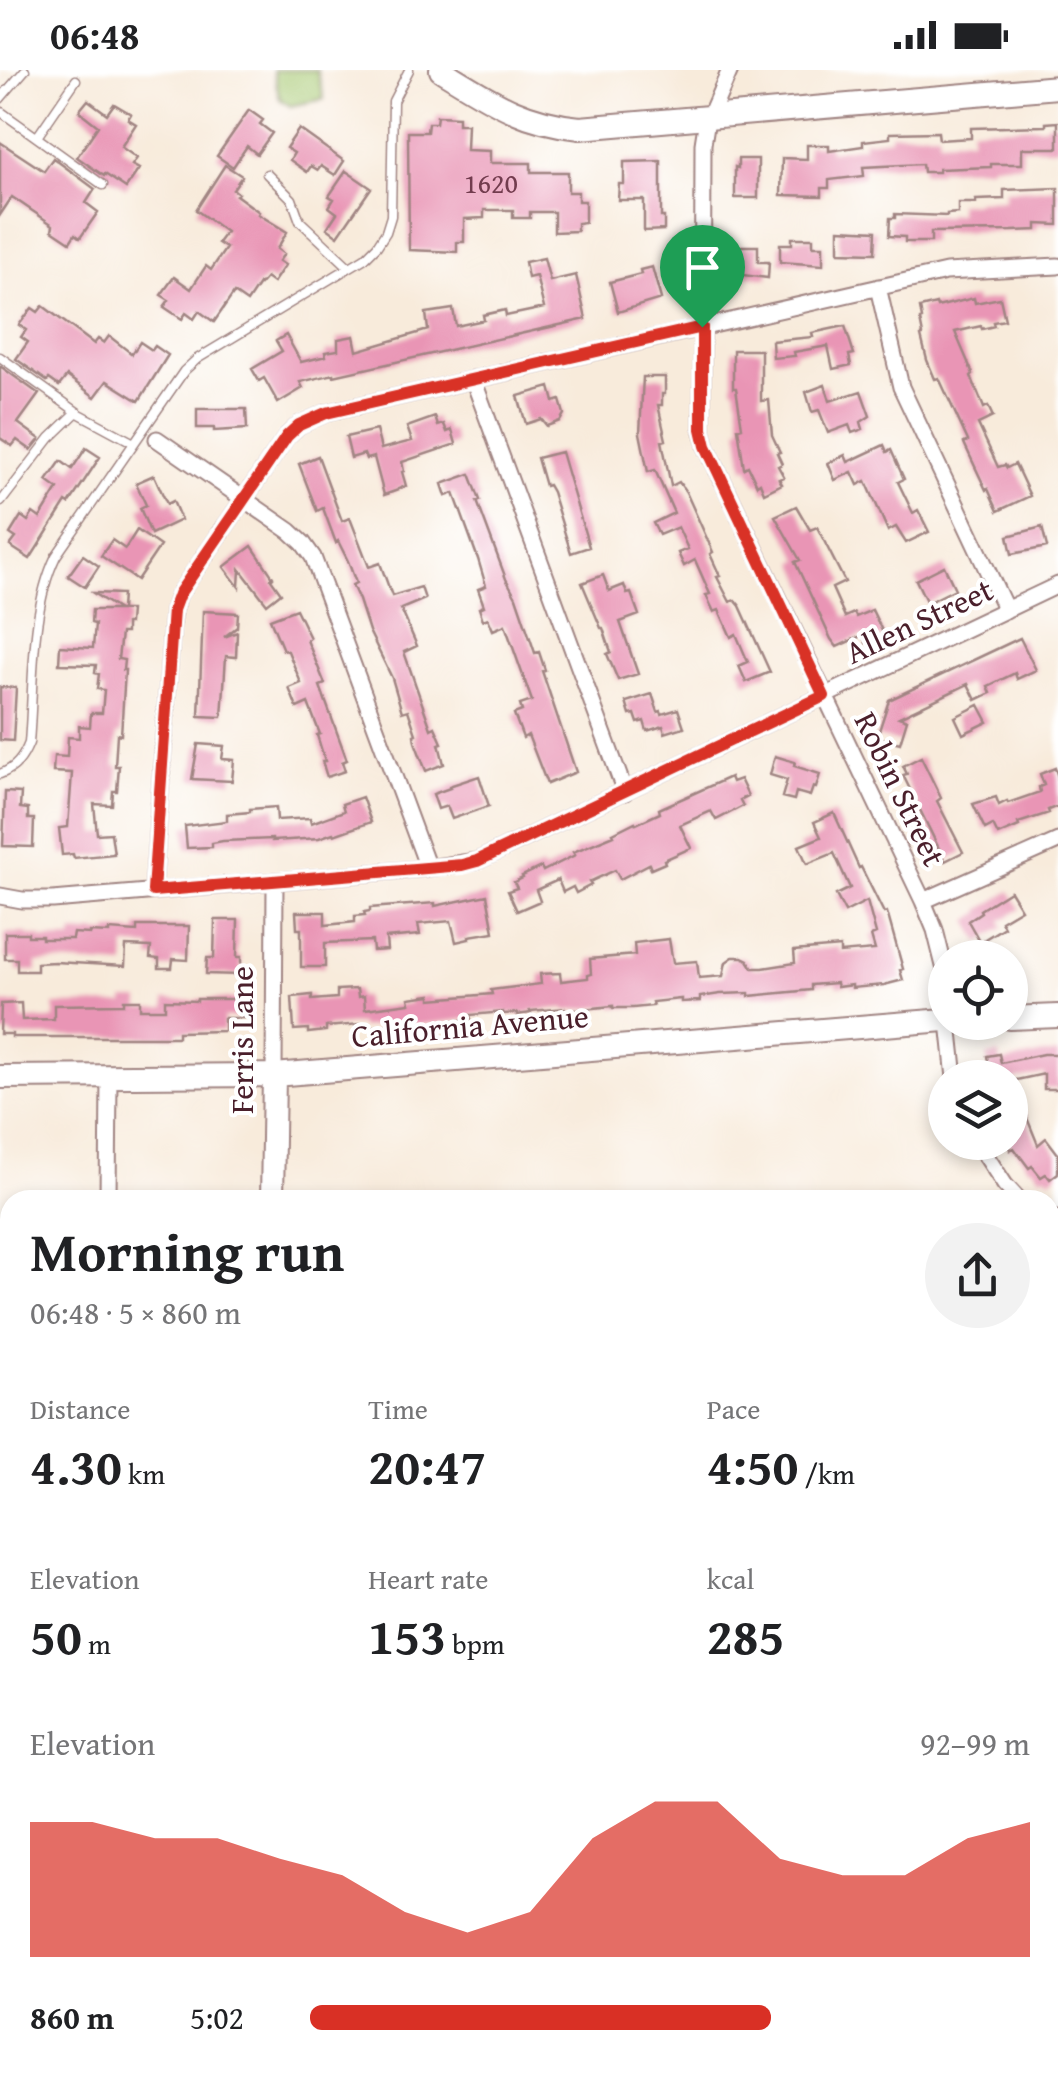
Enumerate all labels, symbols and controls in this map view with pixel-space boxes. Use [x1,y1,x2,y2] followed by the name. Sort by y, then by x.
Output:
[50,7,140,63] text: 06:48
[464,162,518,203] house number: 1620
[660,225,745,328] pin
[675,240,730,295] icon: arrive
[837,566,1000,675] street label: Allen Street
[843,704,958,874] street label: Robin Street
[928,940,1028,1160] map controls
[928,940,1028,1040] button: locate
[218,966,265,1114] street label: Ferris Lane
[350,992,590,1059] street label: California Avenue
[928,1060,1028,1160] button: layers
[30,1211,344,1291] text: Morning run
[925,1223,1030,1328] button: share
[30,1289,241,1336] text: 06:48 · 5 × 860 m
[30,1388,130,1429] text: Distance
[368,1388,428,1429] text: Time
[707,1388,761,1429] text: Pace
[30,1429,122,1502] text: 4.30
[368,1429,486,1502] text: 20:47
[707,1429,799,1502] text: 4:50
[122,1453,165,1494] text: km
[799,1453,855,1494] text: /km
[30,1558,140,1599] text: Elevation
[368,1558,488,1599] text: Heart rate
[707,1558,754,1599] text: kcal
[30,1599,82,1672] text: 50
[368,1599,446,1672] text: 153
[707,1599,784,1672] text: 285
[82,1623,111,1664] text: m
[446,1623,505,1664] text: bpm
[30,1720,155,1767] text: Elevation
[920,1720,1030,1767] text: 92–99 m
[30,1994,114,2041] text: 860 m
[190,1994,244,2041] text: 5:02

